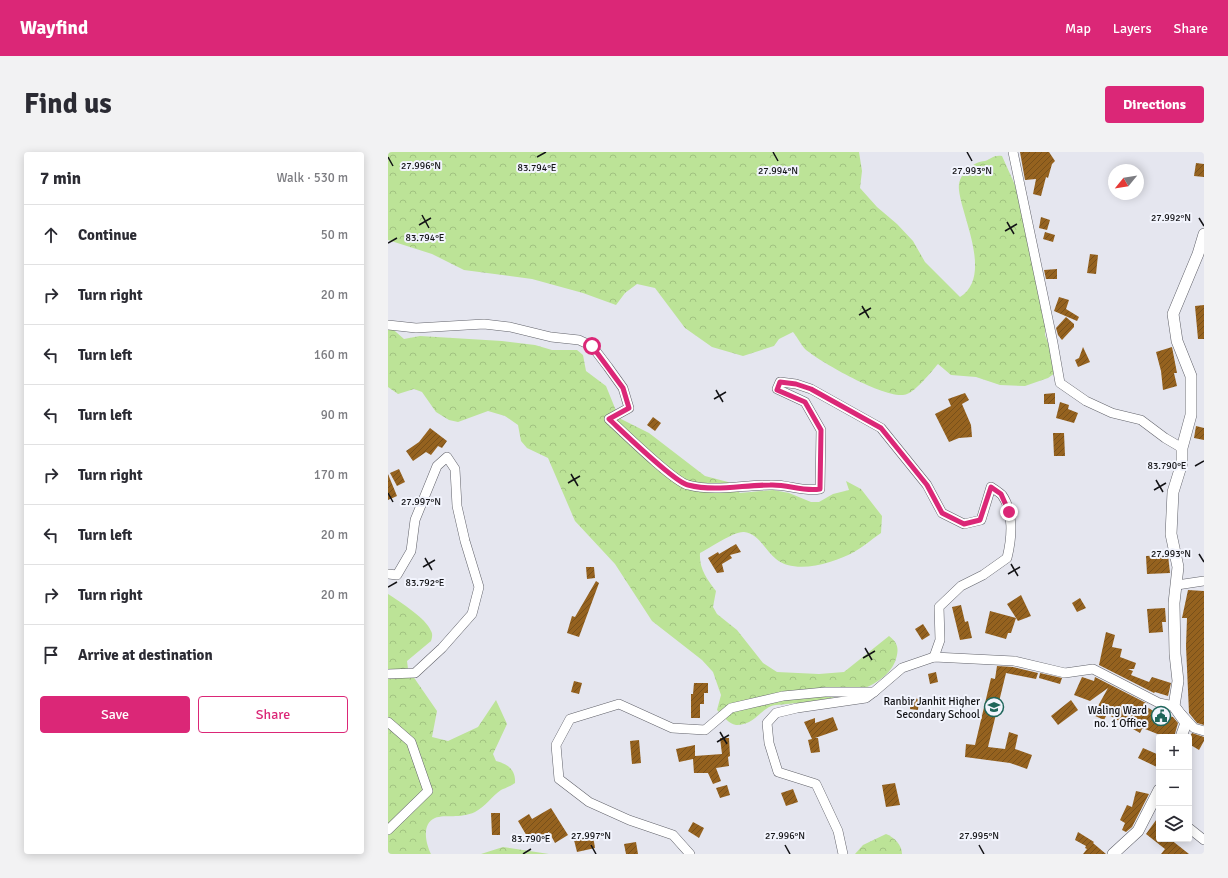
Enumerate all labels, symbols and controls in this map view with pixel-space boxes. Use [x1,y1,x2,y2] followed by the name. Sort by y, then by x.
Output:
[20,16,88,40] text: Wayfind
[1065,20,1091,37] text: Map
[1113,20,1152,37] text: Layers
[1174,20,1208,37] text: Share
[1105,86,1204,123] button: Directions
[24,87,112,121] text: Find us
[401,160,441,172] text: 27.996°N
[518,162,557,174] text: 83.794°E
[1108,164,1144,200] north arrow
[758,165,798,177] text: 27.994°N
[952,165,992,177] text: 27.993°N
[40,168,81,189] text: 7 min
[277,170,348,186] text: Walk · 530 m
[1151,212,1191,224] text: 27.992°N
[40,224,62,246] icon: ahead
[78,226,137,244] text: Continue
[321,227,348,243] text: 50 m
[406,232,445,244] text: 83.794°E
[40,284,62,306] icon: right
[78,286,143,304] text: Turn right
[321,287,348,303] text: 20 m
[583,337,601,355] route start
[40,344,62,366] icon: left
[78,346,132,364] text: Turn left
[314,347,348,363] text: 160 m
[40,404,62,426] icon: left
[78,406,132,424] text: Turn left
[321,407,348,423] text: 90 m
[1148,460,1187,472] text: 83.790°E
[40,464,62,486] icon: right
[78,466,143,484] text: Turn right
[314,467,348,483] text: 170 m
[401,496,441,508] text: 27.997°N
[1000,503,1018,521] route end
[40,524,62,546] icon: left
[78,526,132,544] text: Turn left
[321,527,348,543] text: 20 m
[1151,548,1191,560] text: 27.993°N
[406,577,445,589] text: 83.792°E
[40,584,62,606] icon: right
[78,586,143,604] text: Turn right
[321,587,348,603] text: 20 m
[40,644,62,666] icon: arrive
[78,646,213,664] text: Arrive at destination
[883,695,980,721] place label: Ranbir Janhit Higher Secondary School
[40,696,190,733] button: Save
[198,696,348,733] button: Share
[983,696,1005,718] school or university icon: Ranbir Janhit Higher Secondary School
[1088,704,1147,730] place label: Waling Ward no. 1 Office
[1150,705,1172,727] public building icon: Waling Ward no. 1 Office
[1156,734,1192,842] map controls
[1156,734,1192,770] button: +
[1156,770,1192,806] button: −
[1156,806,1192,842] button: layers
[571,830,611,842] text: 27.997°N
[765,830,805,842] text: 27.996°N
[959,830,999,842] text: 27.995°N
[512,833,551,845] text: 83.790°E

